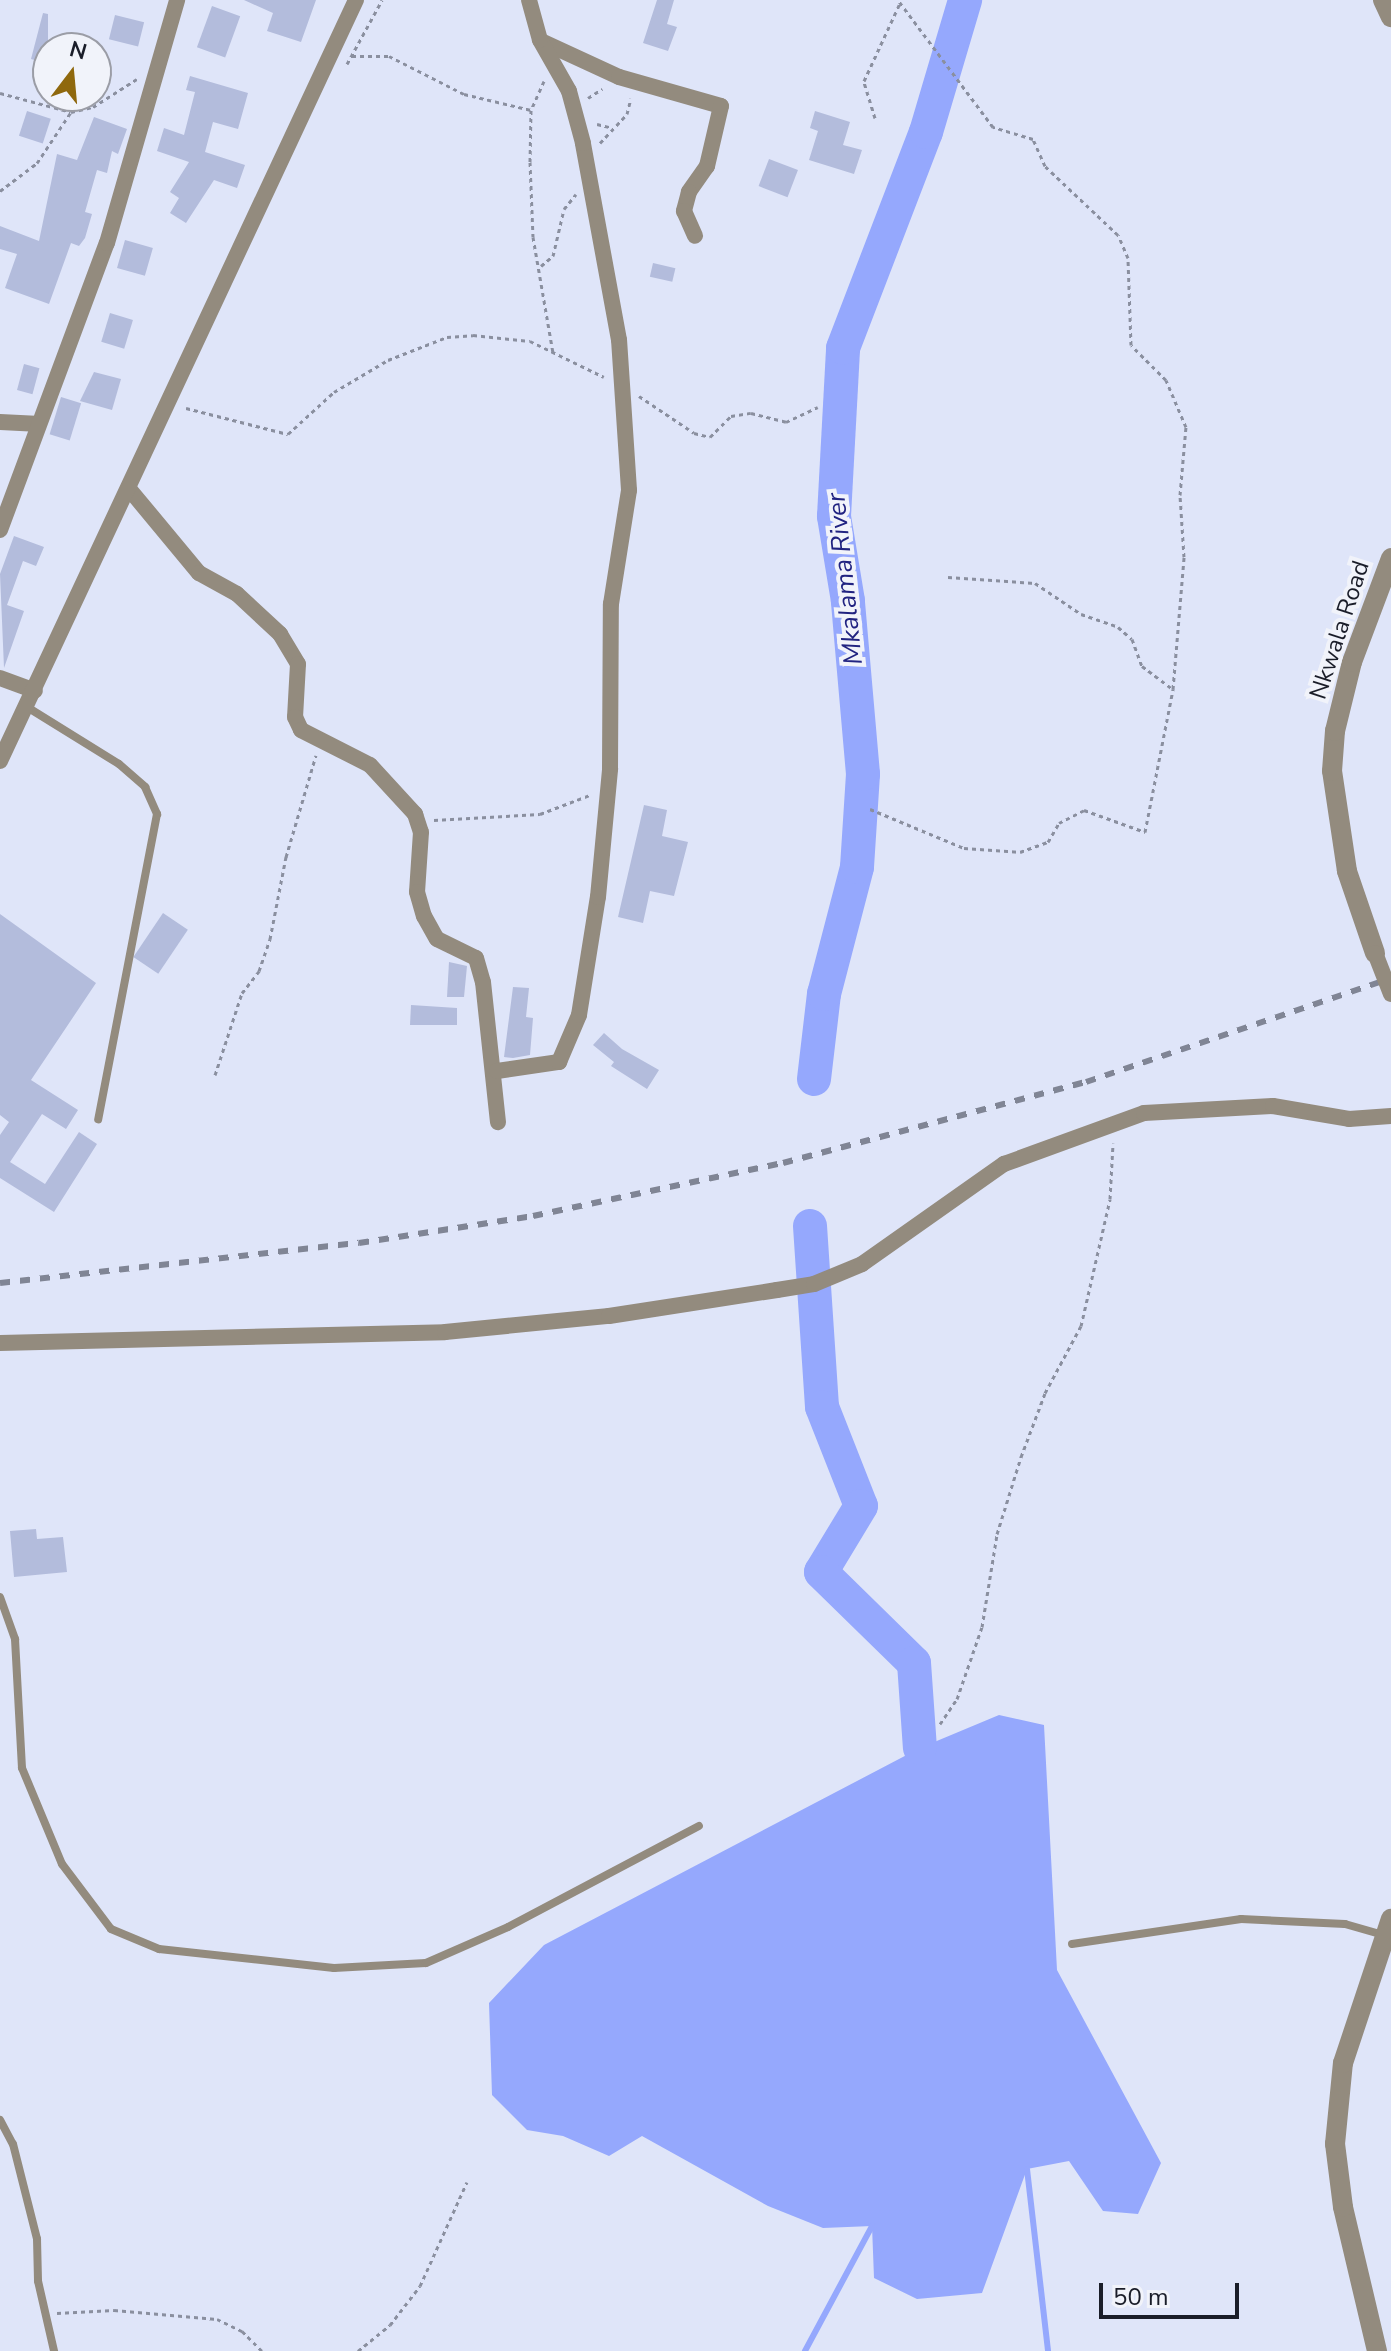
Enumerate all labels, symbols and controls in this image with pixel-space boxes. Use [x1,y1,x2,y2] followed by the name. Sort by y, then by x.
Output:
[32,32,112,112] north arrow
[66,34,90,68] text: N
[820,491,870,667] water label: Mkalama River
[1304,557,1376,703] street label: Nkwala Road
[1103,2267,1243,2317] scale bar
[1113,2281,1169,2313] text: 50 m

